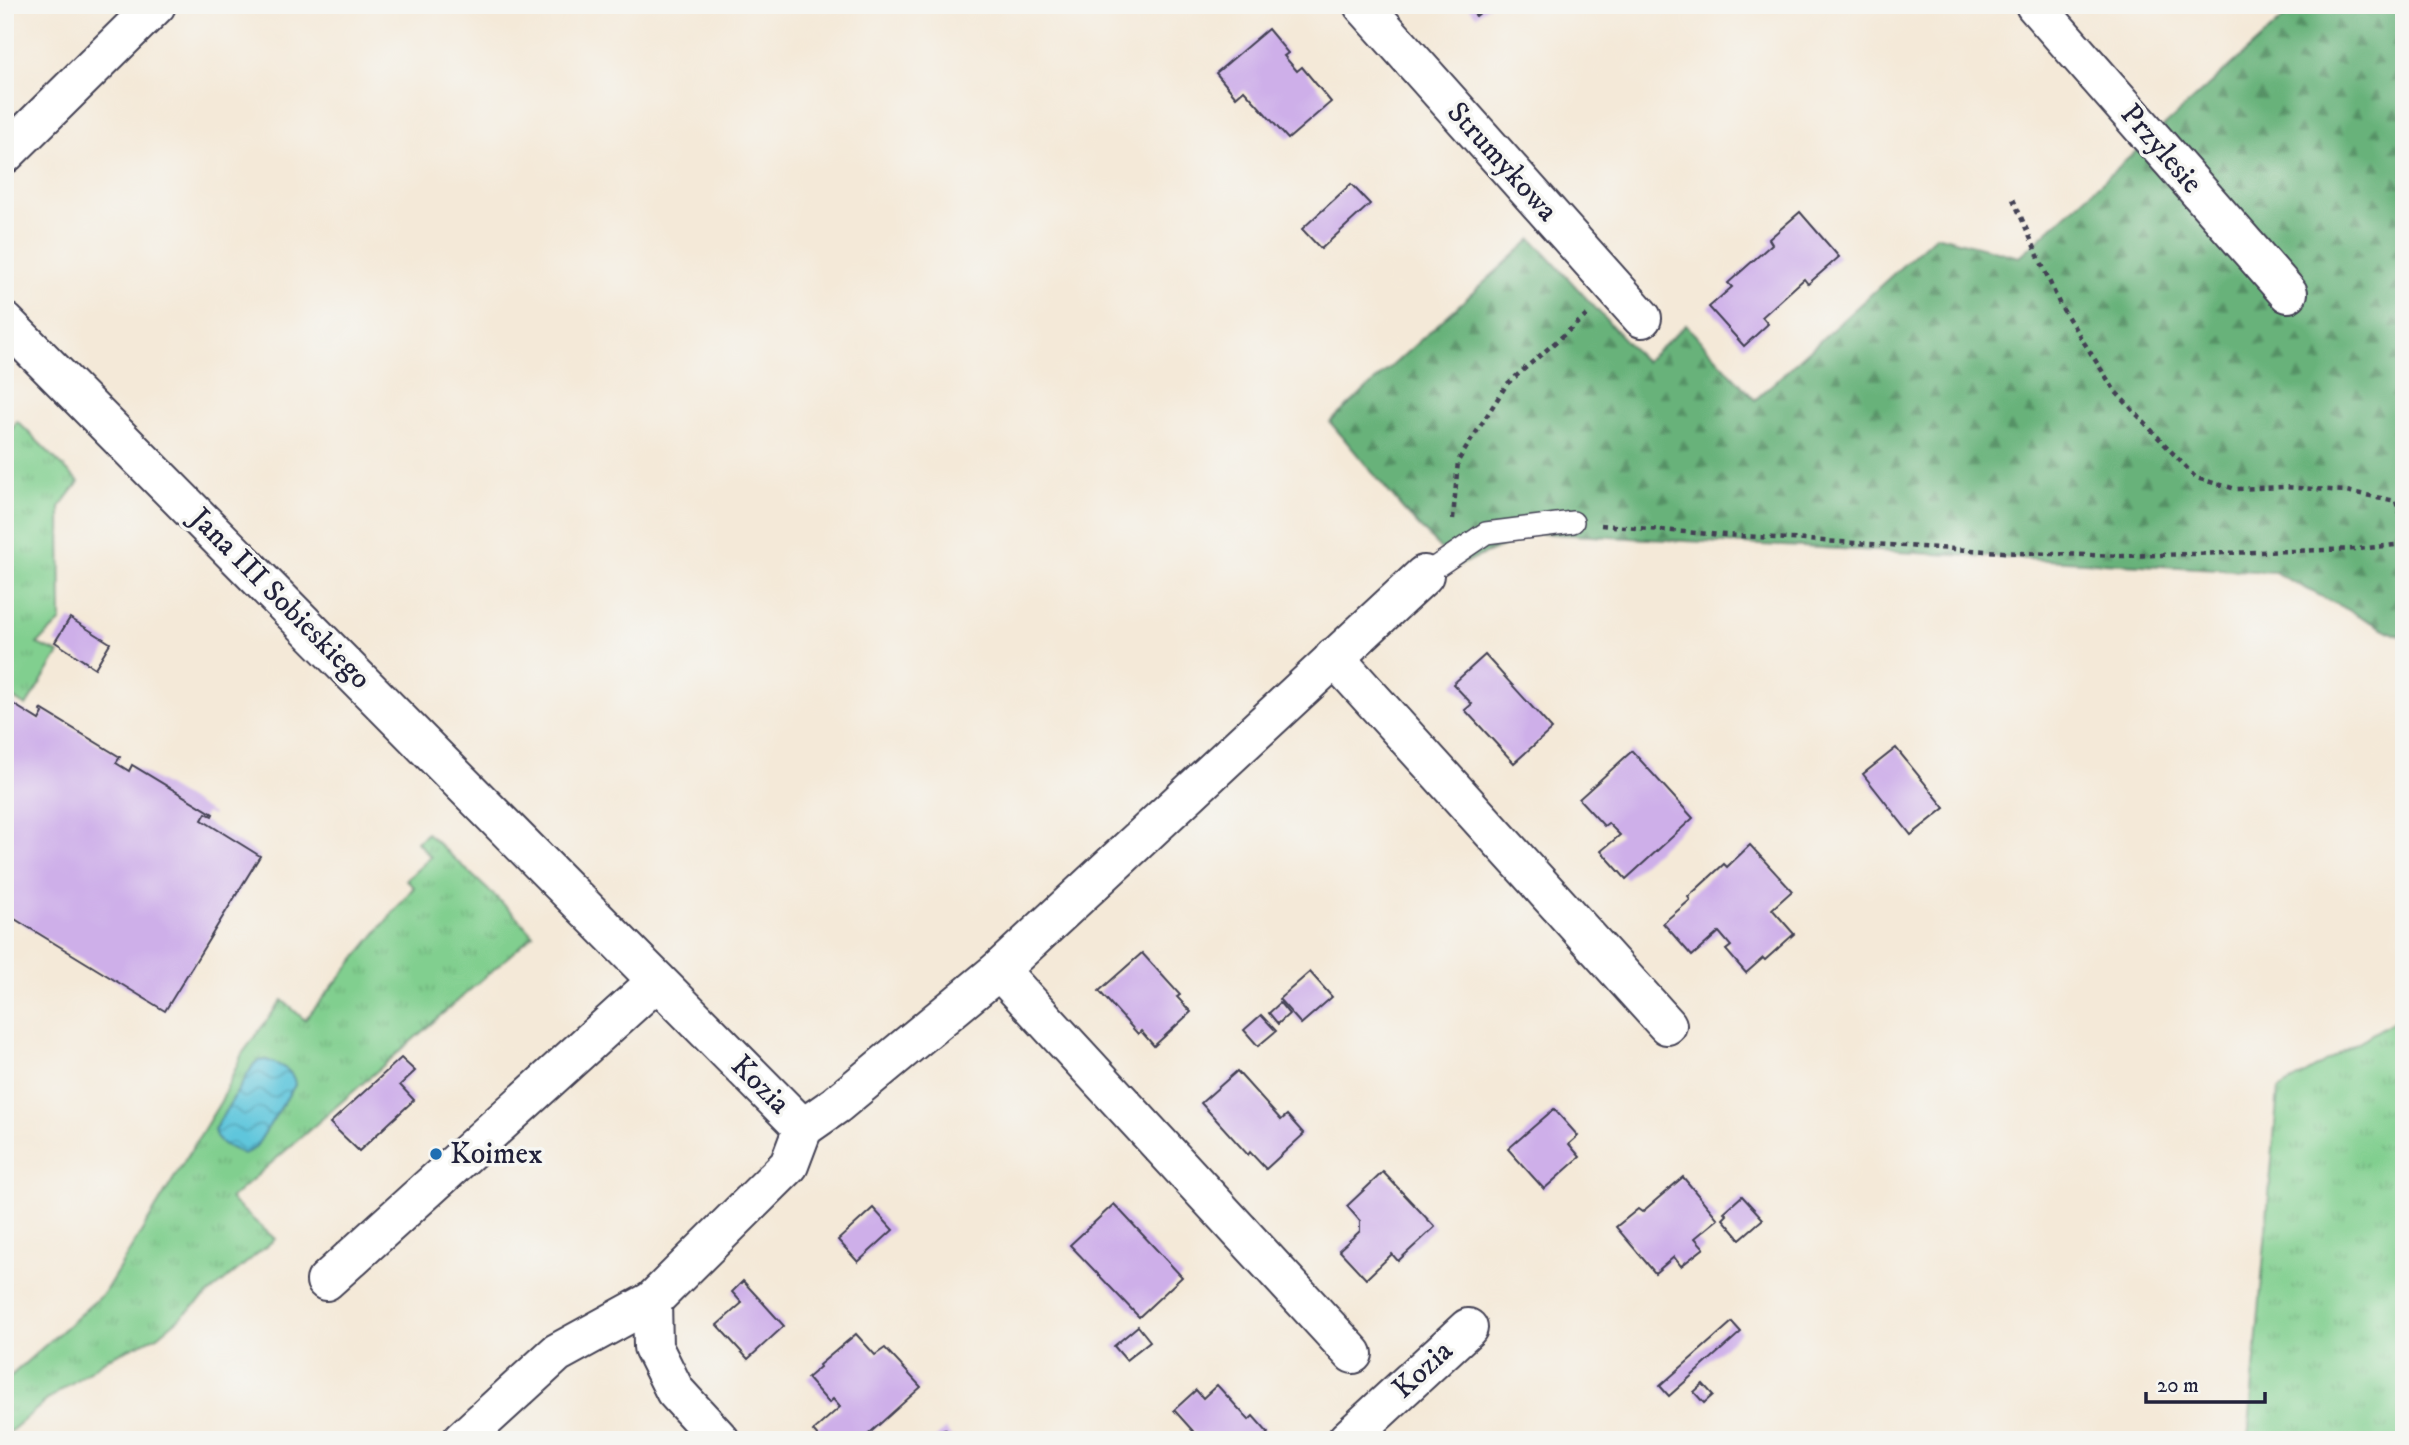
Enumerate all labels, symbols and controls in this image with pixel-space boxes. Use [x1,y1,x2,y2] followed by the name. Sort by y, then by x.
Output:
[1439,95,1565,230] street label: Strumykowa
[2112,97,2210,201] street label: Przylesie
[180,499,378,697] street label: Jana III Sobieskiego
[723,1048,798,1123] street label: Kozia
[450,1136,543,1173] place label: Koimex
[428,1146,444,1162] marker: Koimex
[1385,1333,1461,1407] street label: Kozia
[2146,1361,2266,1405] scale bar
[2157,1373,2199,1399] text: 20 m

